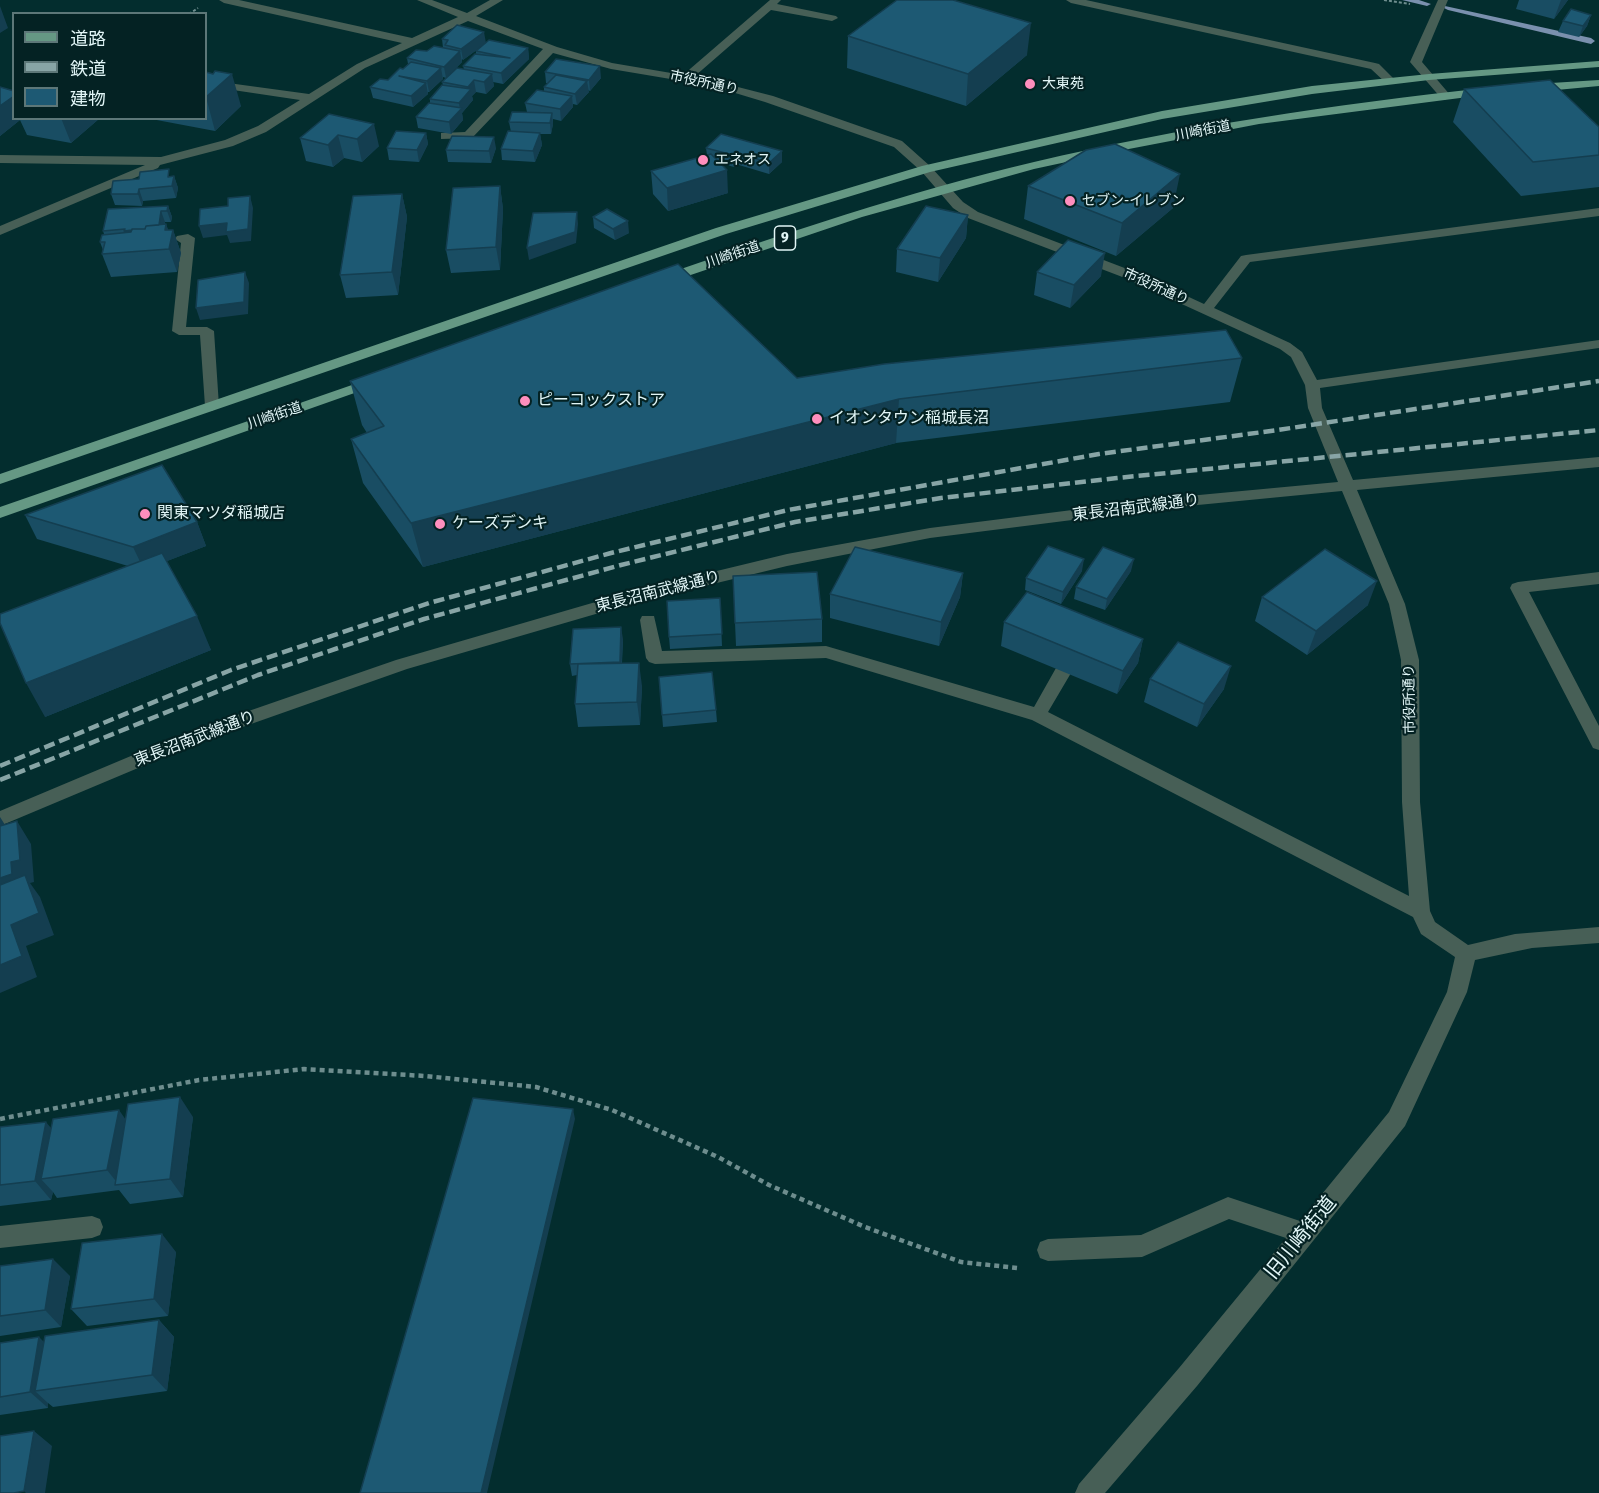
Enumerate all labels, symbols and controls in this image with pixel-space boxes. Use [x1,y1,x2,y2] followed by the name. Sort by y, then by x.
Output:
[12,12,207,120] legend
[70,28,106,50] text: 道路
[70,58,106,80] text: 鉄道
[668,68,740,98] street label: 市役所通り
[1042,76,1084,92] place label: 大東苑
[1023,77,1037,91] marker: 大東苑
[70,88,106,110] text: 建物
[1174,117,1232,145] street label: 川崎街道
[715,152,771,168] place label: エネオス
[696,153,710,167] marker: エネオス
[1082,193,1185,209] place label: セブン-イレブン
[1063,194,1077,208] marker: セブン-イレブン
[774,226,796,250] road number: 9
[704,238,762,272] street label: 川崎街道
[1121,265,1191,309] street label: 市役所通り
[537,391,665,411] place label: ピーコックストア
[518,394,532,408] marker: ピーコックストア
[246,399,304,433] street label: 川崎街道
[829,409,989,429] place label: イオンタウン稲城長沼
[810,412,824,426] marker: イオンタウン稲城長沼
[1071,491,1201,525] street label: 東長沼南武線通り
[157,504,285,524] place label: 関東マツダ稲城店
[138,507,152,521] marker: 関東マツダ稲城店
[452,514,548,534] place label: ケーズデンキ
[433,517,447,531] marker: ケーズデンキ
[594,567,722,617] street label: 東長沼南武線通り
[1401,664,1419,734] street label: 市役所通り
[132,707,258,771] street label: 東長沼南武線通り
[1260,1192,1342,1284] street label: 旧川崎街道

